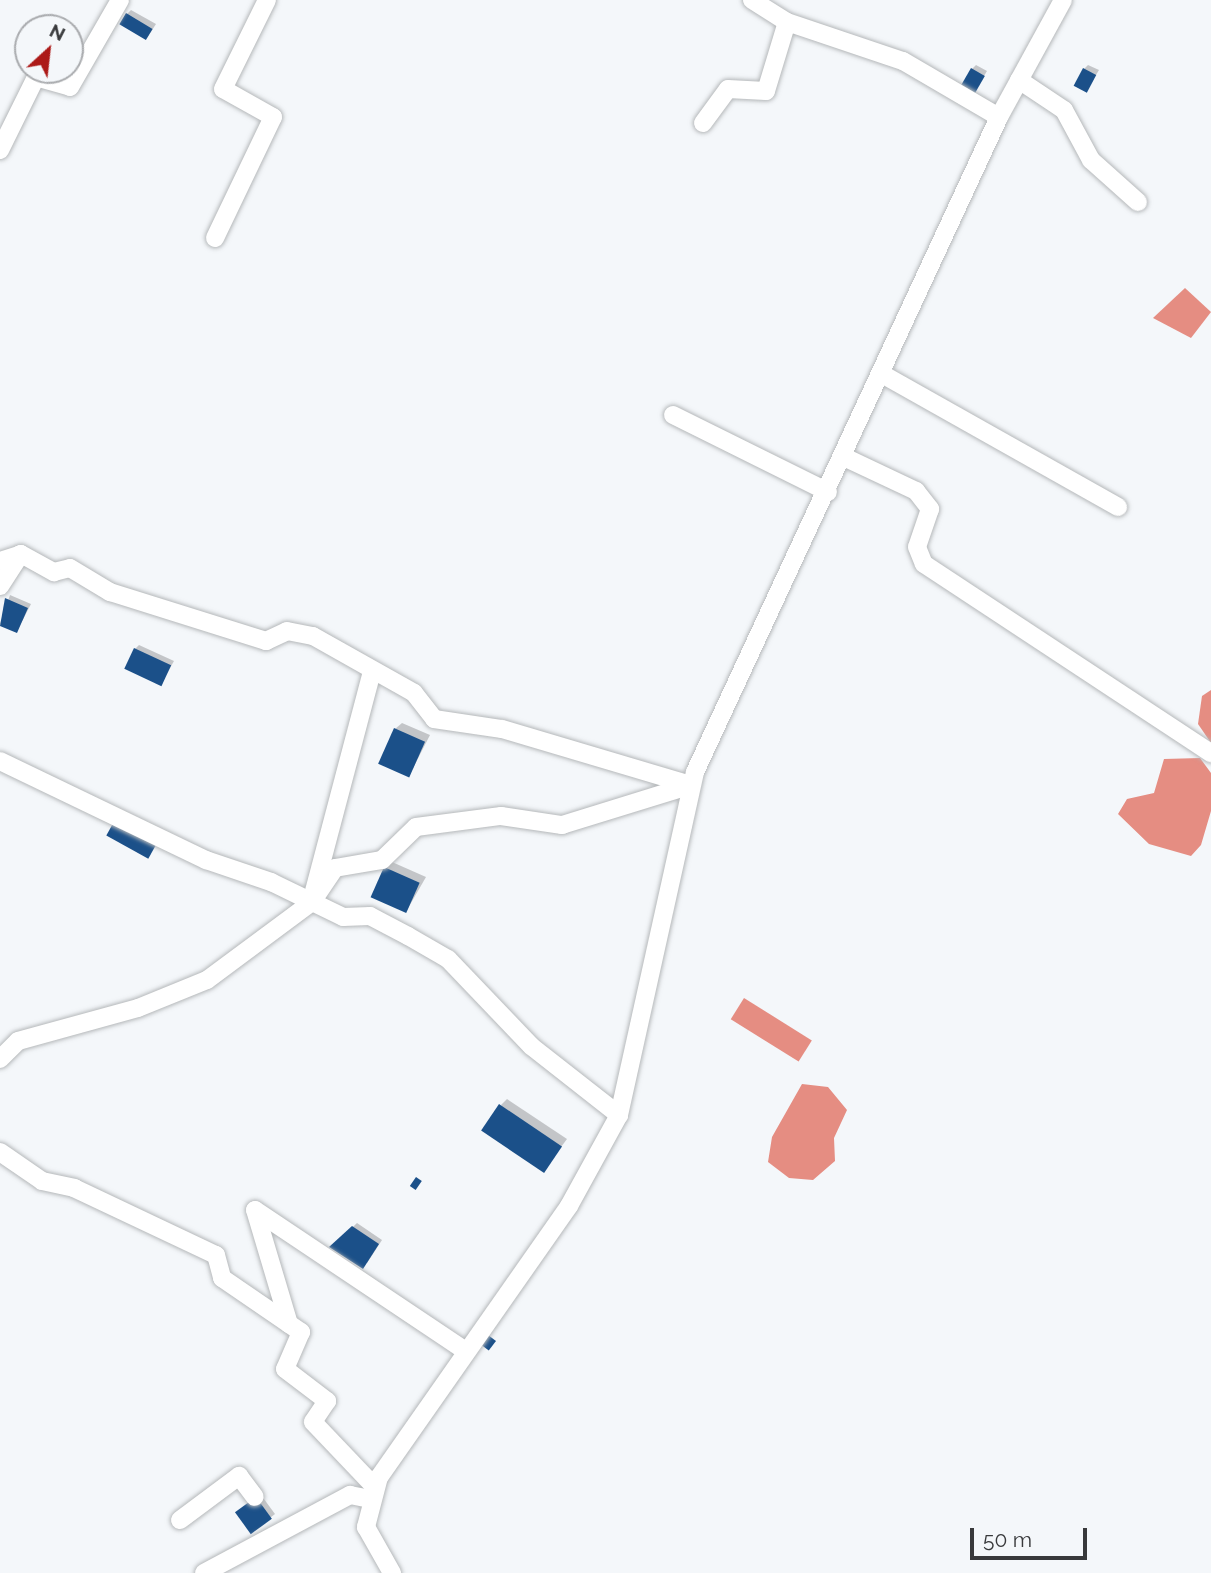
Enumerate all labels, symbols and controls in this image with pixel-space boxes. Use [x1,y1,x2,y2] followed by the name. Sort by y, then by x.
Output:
[14,14,84,84] north arrow
[46,19,69,45] text: N
[973,1514,1090,1558] scale bar
[983,1527,1032,1552] text: 50 m

